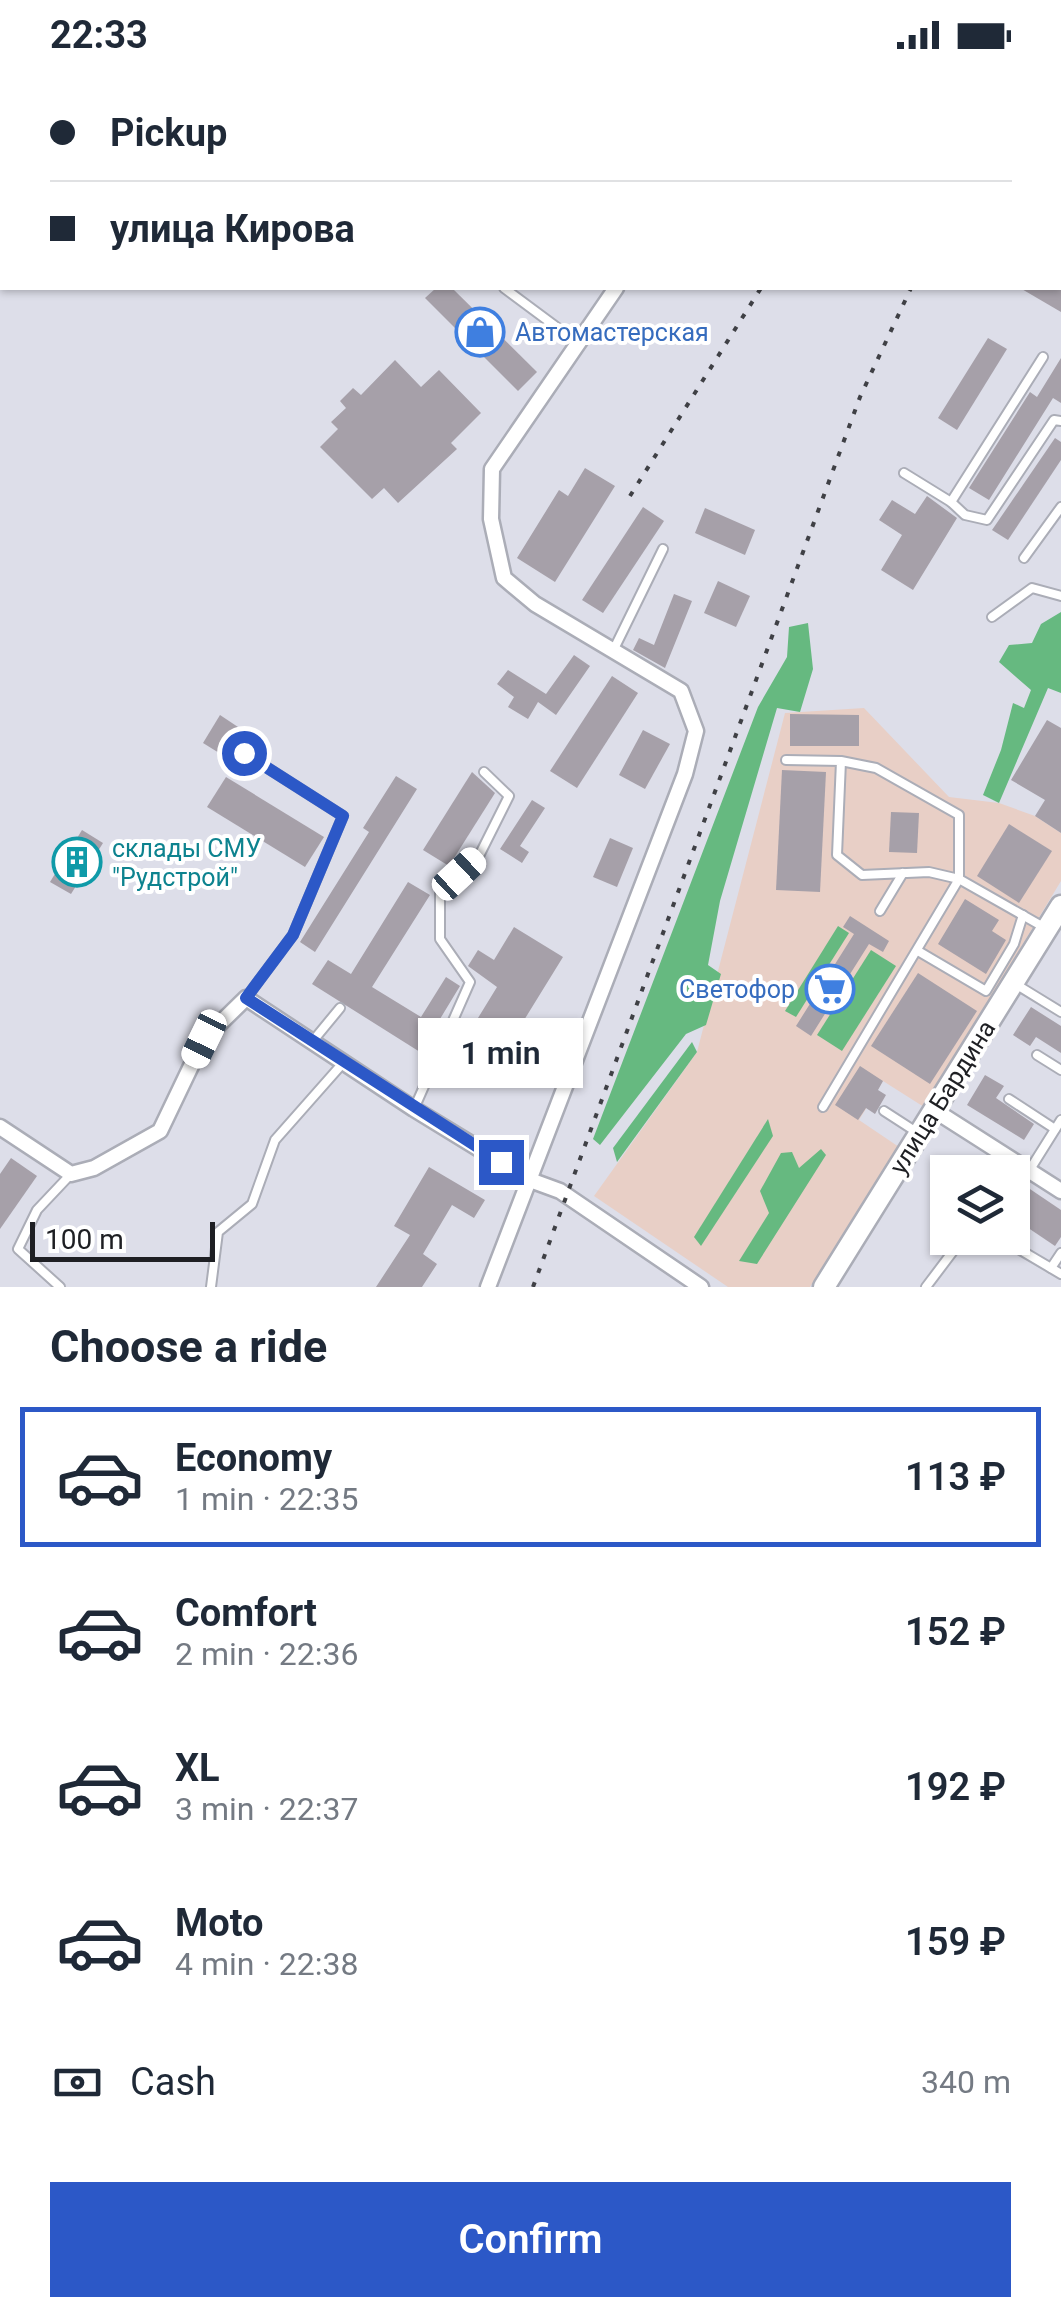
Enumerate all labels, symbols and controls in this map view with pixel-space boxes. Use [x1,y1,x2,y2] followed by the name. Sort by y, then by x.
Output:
[50,13,148,57] text: 22:33
[110,111,227,155] text: Pickup
[110,207,355,251] text: улица Кирова
[454,306,506,358] shop icon: Автомастерская
[515,318,709,347] place label: Автомастерская
[222,731,267,776] route start
[112,834,261,892] place label: склады СМУ "Рудстрой"
[51,836,103,888] building icon: склады СМУ "Рудстрой"
[427,843,491,905] car
[804,963,856,1015] supermarket icon: Светофор
[679,975,795,1004] place label: Светофор
[177,1005,231,1073] car
[884,1015,1001,1179] street label: улица Бардина
[418,1017,584,1087] callout: 1 min
[460,1034,541,1072] text: 1 min
[479,1140,524,1185] route end
[930,1155,1030,1255] map controls
[930,1155,1030,1255] button: layers
[30,1217,215,1262] scale bar
[45,1223,124,1256] text: 100 m
[50,1320,327,1373] text: Choose a ride
[55,1432,145,1522] icon: car
[175,1436,332,1480] text: Economy
[905,1455,1006,1499] text: 113 ₽
[175,1480,358,1518] text: 1 min · 22:35
[55,1587,145,1677] icon: car
[175,1591,317,1635] text: Comfort
[905,1610,1006,1654] text: 152 ₽
[175,1635,358,1673] text: 2 min · 22:36
[55,1742,145,1832] icon: car
[175,1746,220,1790] text: XL
[905,1765,1006,1809] text: 192 ₽
[175,1790,358,1828] text: 3 min · 22:37
[55,1897,145,1987] icon: car
[175,1901,264,1945] text: Moto
[905,1920,1006,1964] text: 159 ₽
[175,1945,358,1983] text: 4 min · 22:38
[50,2055,105,2110] icon: cash
[130,2060,216,2104] text: Cash
[921,2063,1011,2101] text: 340 m
[50,2182,1011,2297] button: Confirm

